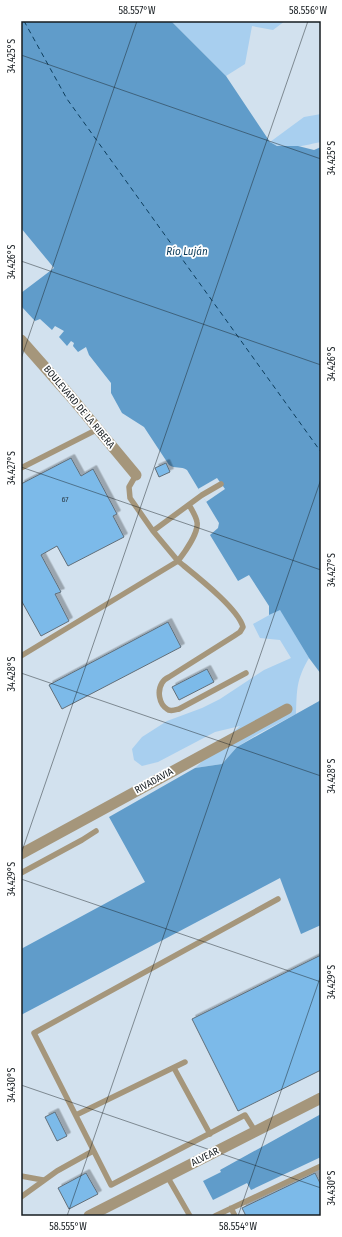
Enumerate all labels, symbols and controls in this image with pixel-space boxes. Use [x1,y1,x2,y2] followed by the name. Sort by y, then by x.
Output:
[118,5,156,17] text: 58.557°W
[289,5,327,17] text: 58.556°W
[6,39,18,73] text: 34.425°S
[326,141,338,175] text: 34.425°S
[6,245,18,279] text: 34.426°S
[166,245,208,258] water label: Río Luján
[326,347,338,381] text: 34.426°S
[41,363,118,451] street label: BOULEVARD DE LA RIBERA
[6,451,18,485] text: 34.427°S
[61,495,69,504] house number: 67
[326,553,338,587] text: 34.427°S
[6,657,18,691] text: 34.428°S
[326,759,338,793] text: 34.428°S
[133,765,176,796] street label: RIVADAVIA
[6,862,18,896] text: 34.429°S
[326,965,338,999] text: 34.429°S
[6,1067,18,1103] text: 34.430°S
[189,1145,221,1169] street label: ALVEAR
[326,1170,338,1206] text: 34.430°S
[49,1221,87,1233] text: 58.555°W
[219,1221,257,1233] text: 58.554°W

